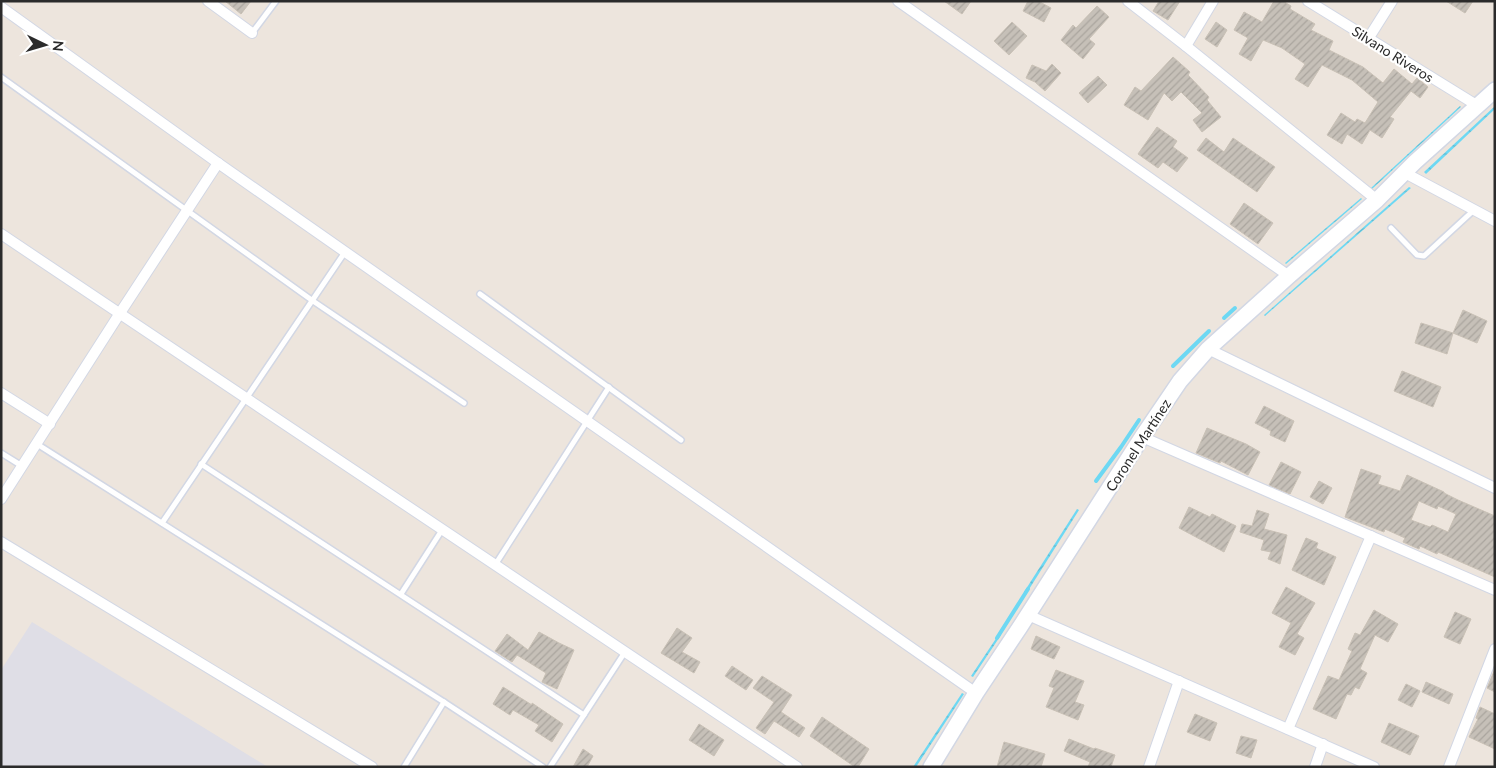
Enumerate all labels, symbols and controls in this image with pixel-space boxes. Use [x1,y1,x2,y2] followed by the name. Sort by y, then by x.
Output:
[20,20,70,70] north arrow
[1349,22,1437,86] street label: Silvano Riveros
[50,40,67,52] text: N
[1102,396,1174,494] street label: Coronel Martínez

